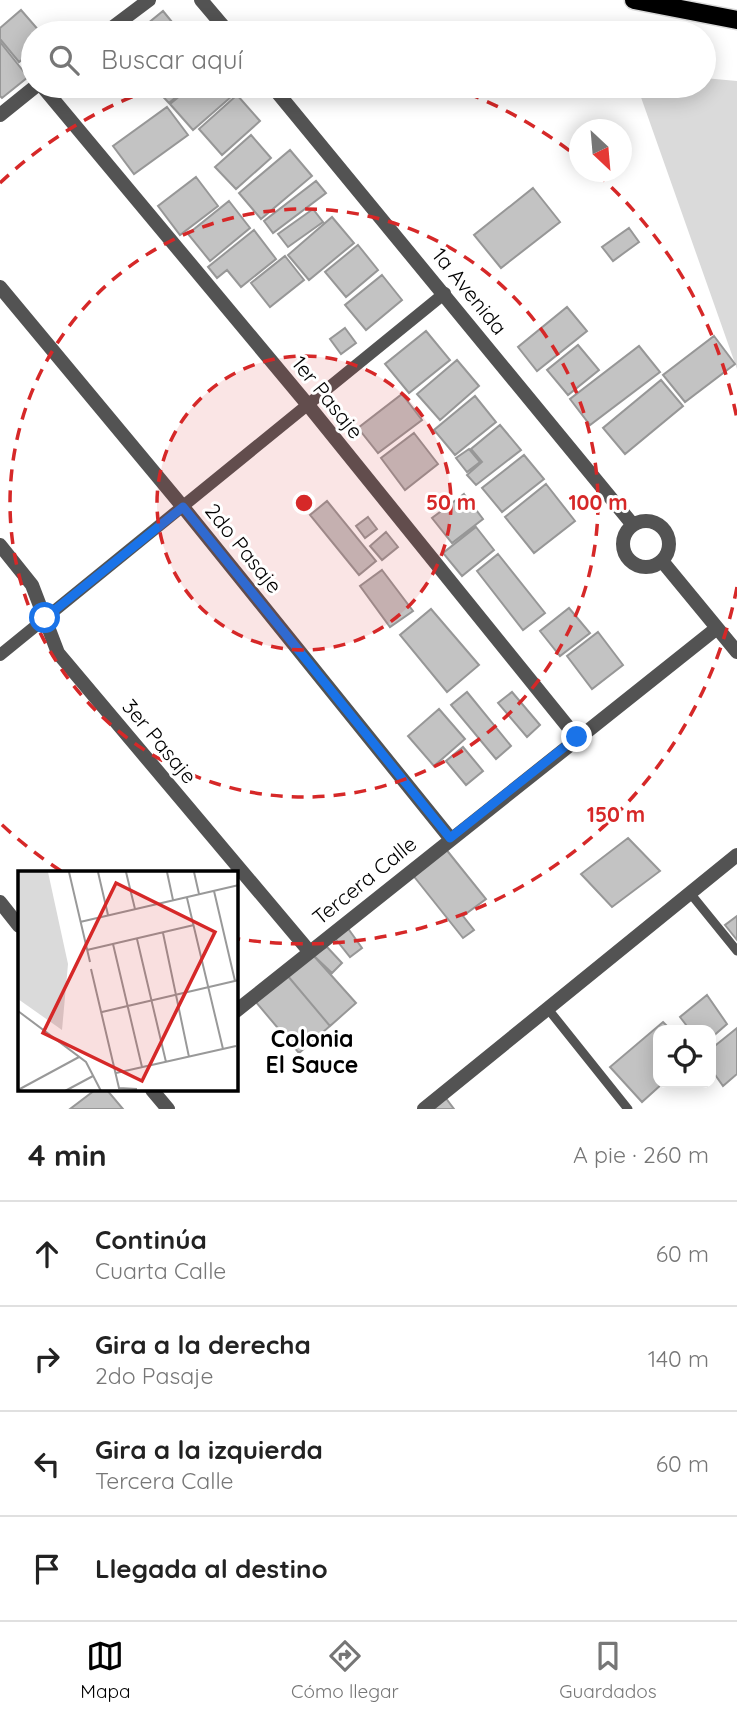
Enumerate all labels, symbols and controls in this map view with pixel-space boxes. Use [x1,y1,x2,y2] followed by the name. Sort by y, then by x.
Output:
[21,21,716,98] search box
[45,41,83,79] icon: search
[101,43,243,76] text: Buscar aquí
[569,119,632,182] north arrow
[427,242,513,340] street label: 1a Avenida
[287,350,369,444] street label: 1er Pasaje
[426,489,476,515] text: 50 m
[568,489,628,515] text: 100 m
[292,491,316,515] centre of rings
[200,498,288,598] street label: 2do Pasaje
[29,602,60,633] route start
[117,694,203,788] street label: 3er Pasaje
[561,721,592,752] route end
[587,801,645,827] text: 150 m
[307,830,421,930] street label: Tercera Calle
[18,871,238,1092] inset map
[266,1024,358,1079] district label: Colonia El Sauce
[653,1025,716,1088] map controls
[653,1025,716,1088] button: locate
[28,1136,107,1174] text: 4 min
[573,1140,709,1169] text: A pie · 260 m
[95,1223,207,1256] text: Continúa
[28,1235,66,1273] icon: ahead
[656,1239,709,1268] text: 60 m
[95,1256,226,1285] text: Cuarta Calle
[95,1328,311,1361] text: Gira a la derecha
[28,1340,66,1378] icon: right
[648,1344,709,1373] text: 140 m
[95,1361,214,1390] text: 2do Pasaje
[95,1433,323,1466] text: Gira a la izquierda
[28,1445,66,1483] icon: left
[656,1449,709,1478] text: 60 m
[95,1466,233,1495] text: Tercera Calle
[28,1550,66,1588] icon: arrive
[95,1552,328,1585] text: Llegada al destino
[80,1637,131,1703] tab: Mapa
[291,1637,399,1703] tab: Cómo llegar
[559,1637,657,1703] tab: Guardados

